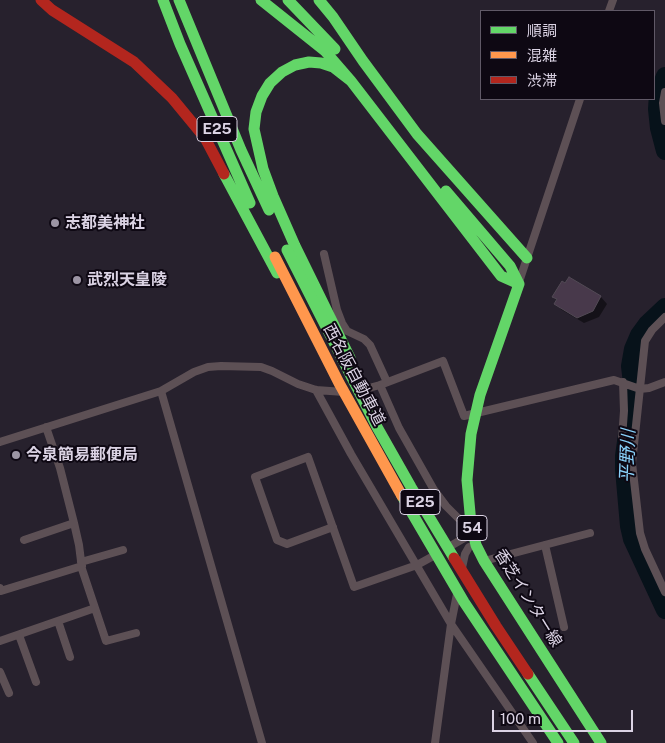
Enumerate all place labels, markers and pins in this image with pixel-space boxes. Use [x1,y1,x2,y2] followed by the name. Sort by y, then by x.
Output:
[65,213,145,233] place label: 志都美神社
[49,217,61,229] marker: 志都美神社
[87,270,167,290] place label: 武烈天皇陵
[71,274,83,286] marker: 武烈天皇陵
[26,445,138,465] place label: 今泉簡易郵便局
[10,449,22,461] marker: 今泉簡易郵便局

